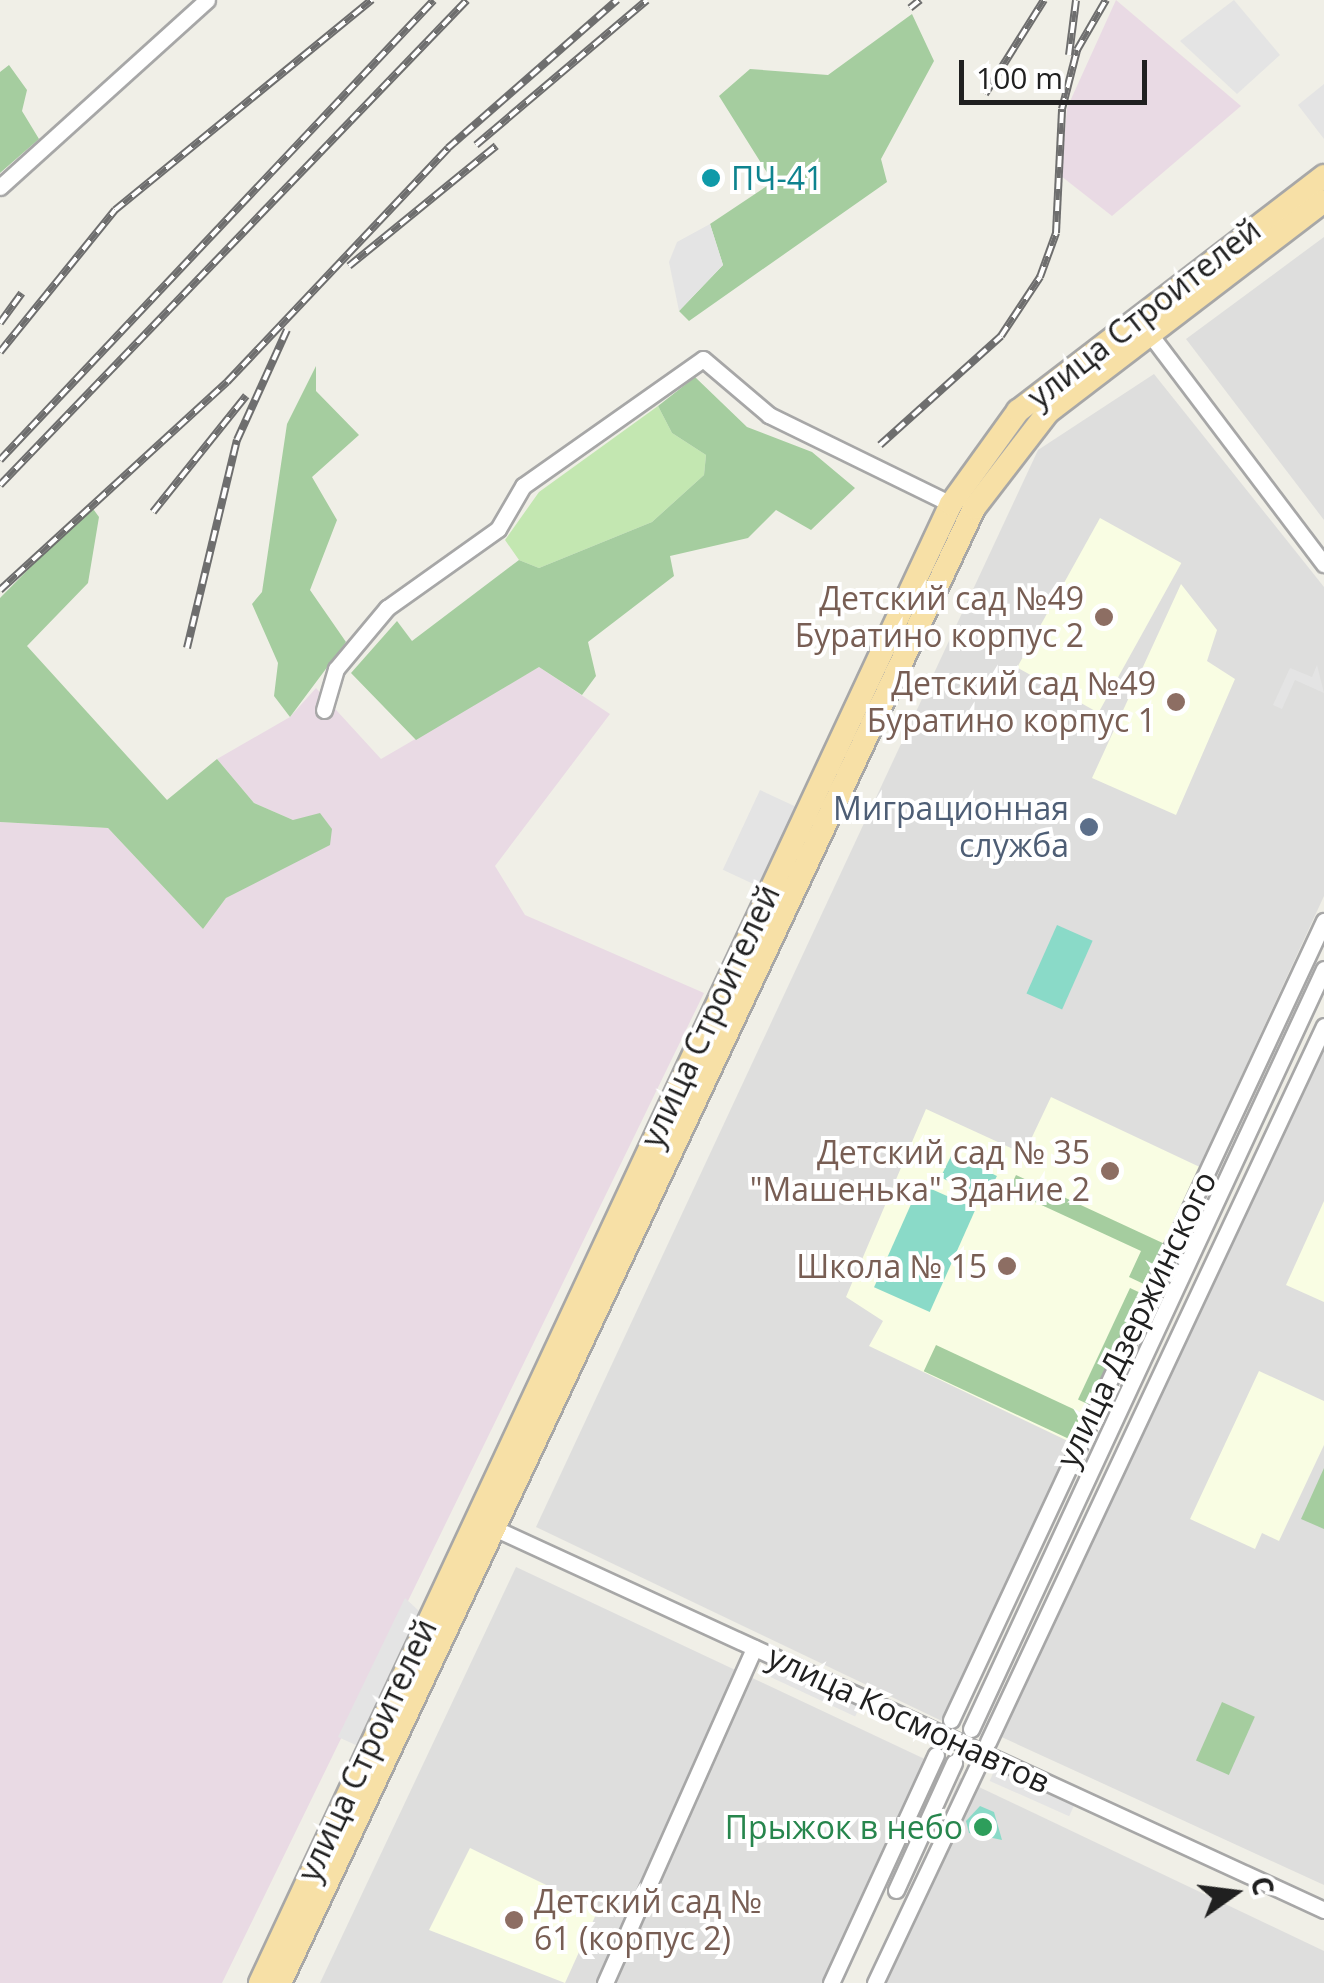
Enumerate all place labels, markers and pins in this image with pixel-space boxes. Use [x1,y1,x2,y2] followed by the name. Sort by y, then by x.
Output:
[731,159,823,197] place label: ПЧ-41
[700,167,722,189] marker: ПЧ-41
[795,580,1084,655] place label: Детский сад №49 Буратино корпус 2
[1093,606,1115,628] marker: Детский сад №49 Буратино корпус 2
[867,665,1156,740] place label: Детский сад №49 Буратино корпус 1
[1165,691,1187,713] marker: Детский сад №49 Буратино корпус 1
[833,790,1069,865] place label: Миграционная служба
[1078,816,1100,838] marker: Миграционная служба
[750,1134,1090,1209] place label: Детский сад № 35 "Машенька" Здание 2
[1099,1160,1121,1182] marker: Детский сад № 35 "Машенька" Здание 2
[796,1247,987,1285] place label: Школа № 15
[996,1255,1018,1277] marker: Школа № 15
[725,1808,963,1846] place label: Прыжок в небо
[972,1816,994,1838] marker: Прыжок в небо
[534,1883,762,1958] place label: Детский сад № 61 (корпус 2)
[503,1909,525,1931] marker: Детский сад № 61 (корпус 2)

